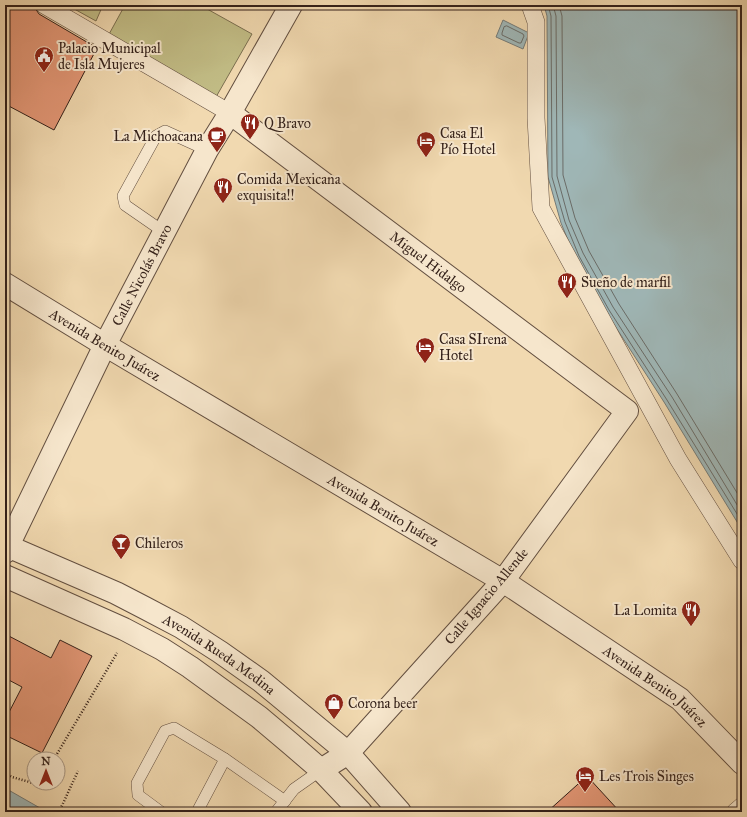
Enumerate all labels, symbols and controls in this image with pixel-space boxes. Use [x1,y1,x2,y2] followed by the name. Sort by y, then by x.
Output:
[58,40,161,73] place label: Palacio Municipal de Isla Mujeres
[33,45,55,73] public building icon: Palacio Municipal de Isla Mujeres
[239,112,261,140] restaurant icon: Q Bravo
[264,115,311,132] place label: Q Bravo
[206,125,228,153] cafe icon: La Michoacana
[440,125,496,158] place label: Casa El Pío Hotel
[113,128,203,145] place label: La Michoacana
[415,130,437,158] hotel icon: Casa El Pío Hotel
[237,171,341,205] place label: Comida Mexicana exquisita!!
[212,176,234,204] restaurant icon: Comida Mexicana exquisita!!
[109,221,176,329] street label: Calle Nicolás Bravo
[386,228,470,297] street label: Miguel Hidalgo
[556,271,578,299] restaurant icon: Sueño de marfil
[581,274,671,291] place label: Sueño de marfil
[45,305,164,385] street label: Avenida Benito Juárez
[439,331,507,364] place label: Casa SIrena Hotel
[414,336,436,364] hotel icon: Casa SIrena Hotel
[324,471,442,550] street label: Avenida Benito Juárez
[110,532,132,560] bar icon: Chileros
[135,535,183,552] place label: Chileros
[441,544,532,648] street label: Calle Ignacio Allende
[680,599,702,627] restaurant icon: La Lomita
[614,602,677,619] place label: La Lomita
[159,610,279,698] street label: Avenida Rueda Medina
[599,641,711,731] street label: Avenida Benito Juárez
[323,692,345,720] shop icon: Corona beer
[348,695,418,712] place label: Corona beer
[26,751,66,791] north arrow
[41,755,51,768] text: N
[574,765,596,793] hotel icon: Les Trois Singes
[599,768,694,785] place label: Les Trois Singes

